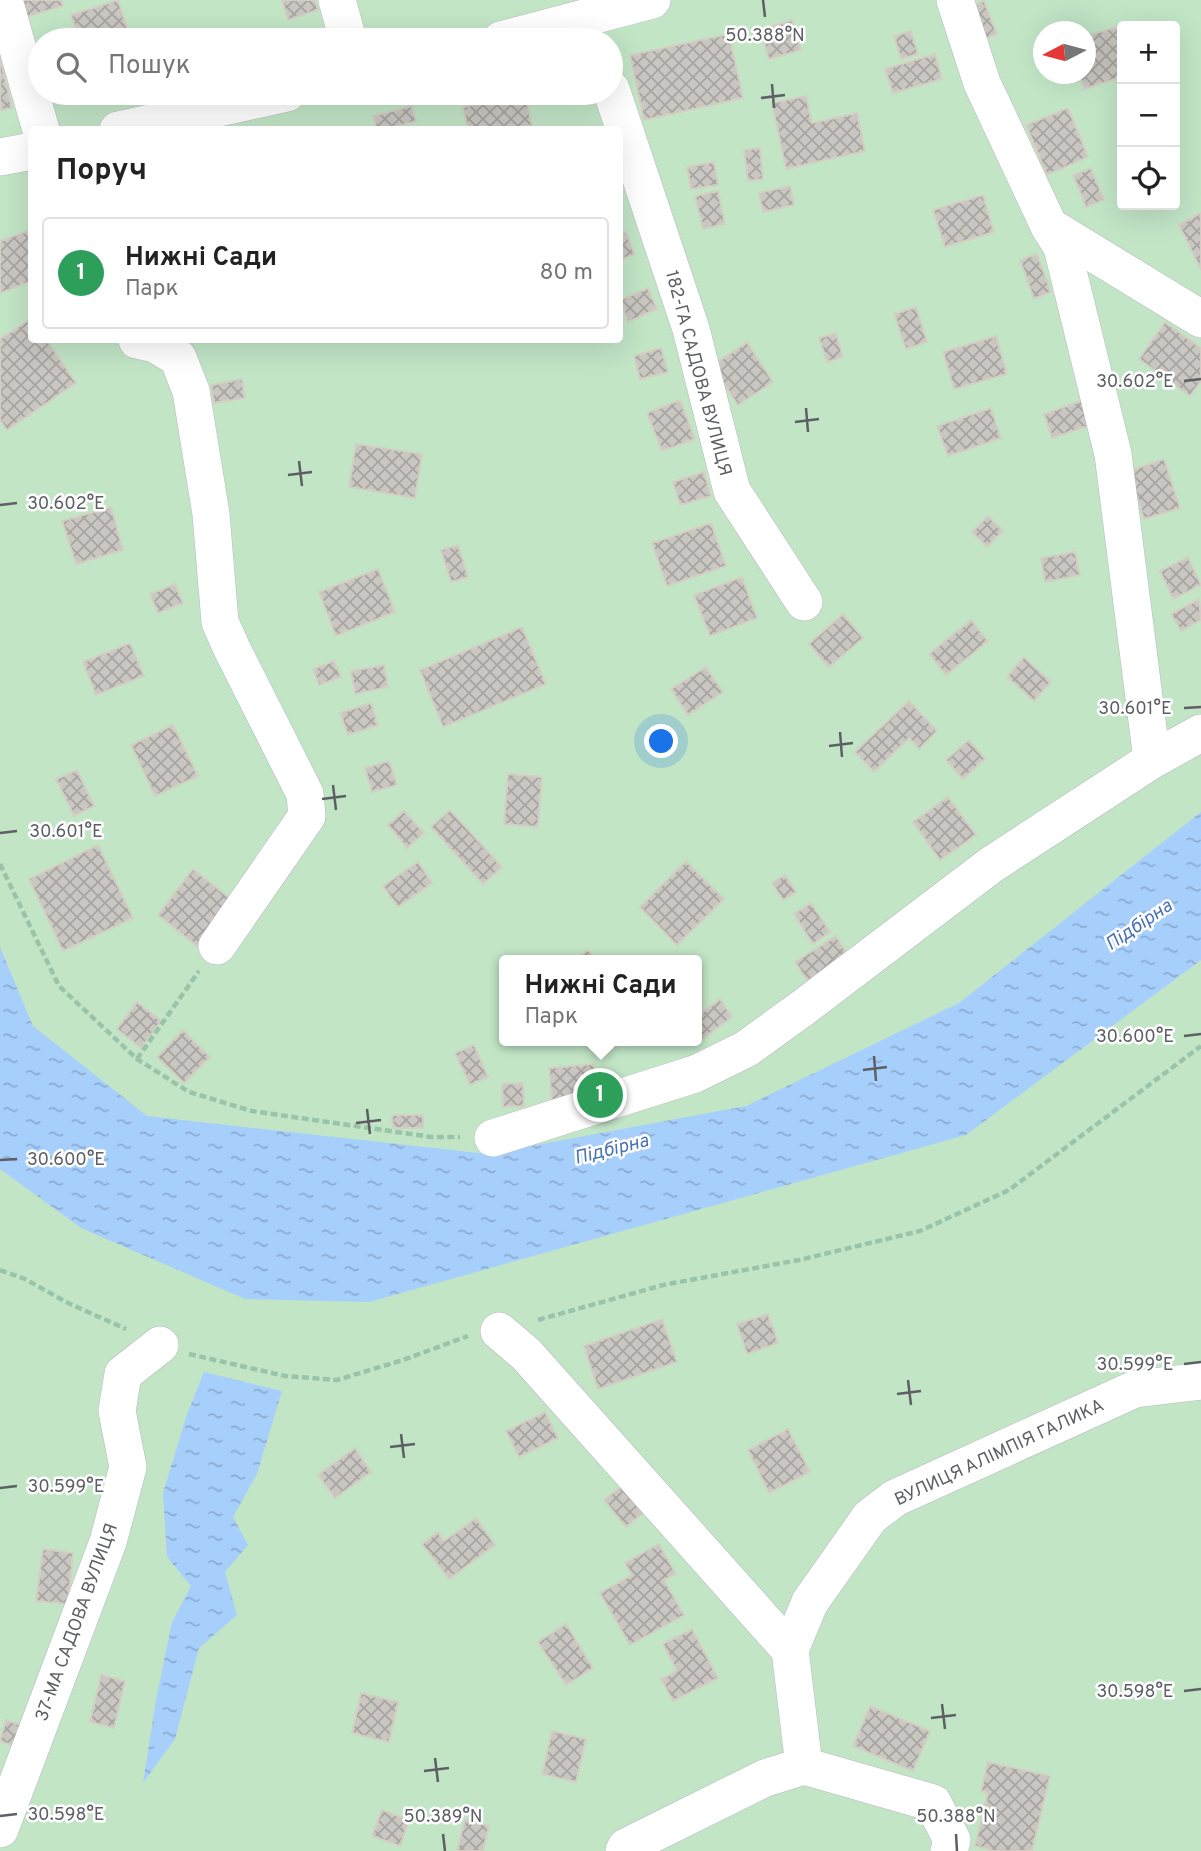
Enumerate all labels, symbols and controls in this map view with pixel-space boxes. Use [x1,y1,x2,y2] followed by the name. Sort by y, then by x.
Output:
[1033,21,1096,84] north arrow
[1117,21,1180,210] map controls
[1117,21,1180,84] button: +
[725,25,805,48] text: 50.388°N
[28,28,623,105] search box
[52,48,90,86] icon: search
[108,50,191,83] text: Пошук
[1117,84,1180,147] button: −
[1117,147,1180,210] button: locate
[56,153,147,190] text: Поруч
[125,242,277,275] text: Нижні Сади
[76,259,86,288] text: 1
[540,259,593,288] text: 80 m
[659,268,736,479] street label: 182-ГА САДОВА ВУЛИЦЯ
[125,275,179,304] text: Парк
[1096,371,1174,394] text: 30.602°E
[27,493,105,516] text: 30.602°E
[1098,698,1172,721] text: 30.601°E
[644,724,678,758] your location
[29,821,103,844] text: 30.601°E
[1101,894,1177,957] water label: Підбірна
[499,955,702,1046] popup
[524,970,677,1003] text: Нижні Сади
[524,1003,578,1032] text: Парк
[1096,1026,1174,1049] text: 30.600°E
[577,1069,623,1121] pin: 1
[572,1129,651,1171] water label: Підбірна
[27,1149,105,1172] text: 30.600°E
[1097,1354,1173,1377] text: 30.599°E
[891,1395,1108,1512] street label: ВУЛИЦЯ АЛІМПІЯ ГАЛИКА
[28,1476,104,1499] text: 30.599°E
[31,1520,124,1725] street label: 37-МА САДОВА ВУЛИЦЯ
[1096,1681,1174,1704] text: 30.598°E
[27,1804,105,1827] text: 30.598°E
[403,1806,483,1829] text: 50.389°N
[916,1806,996,1829] text: 50.388°N

